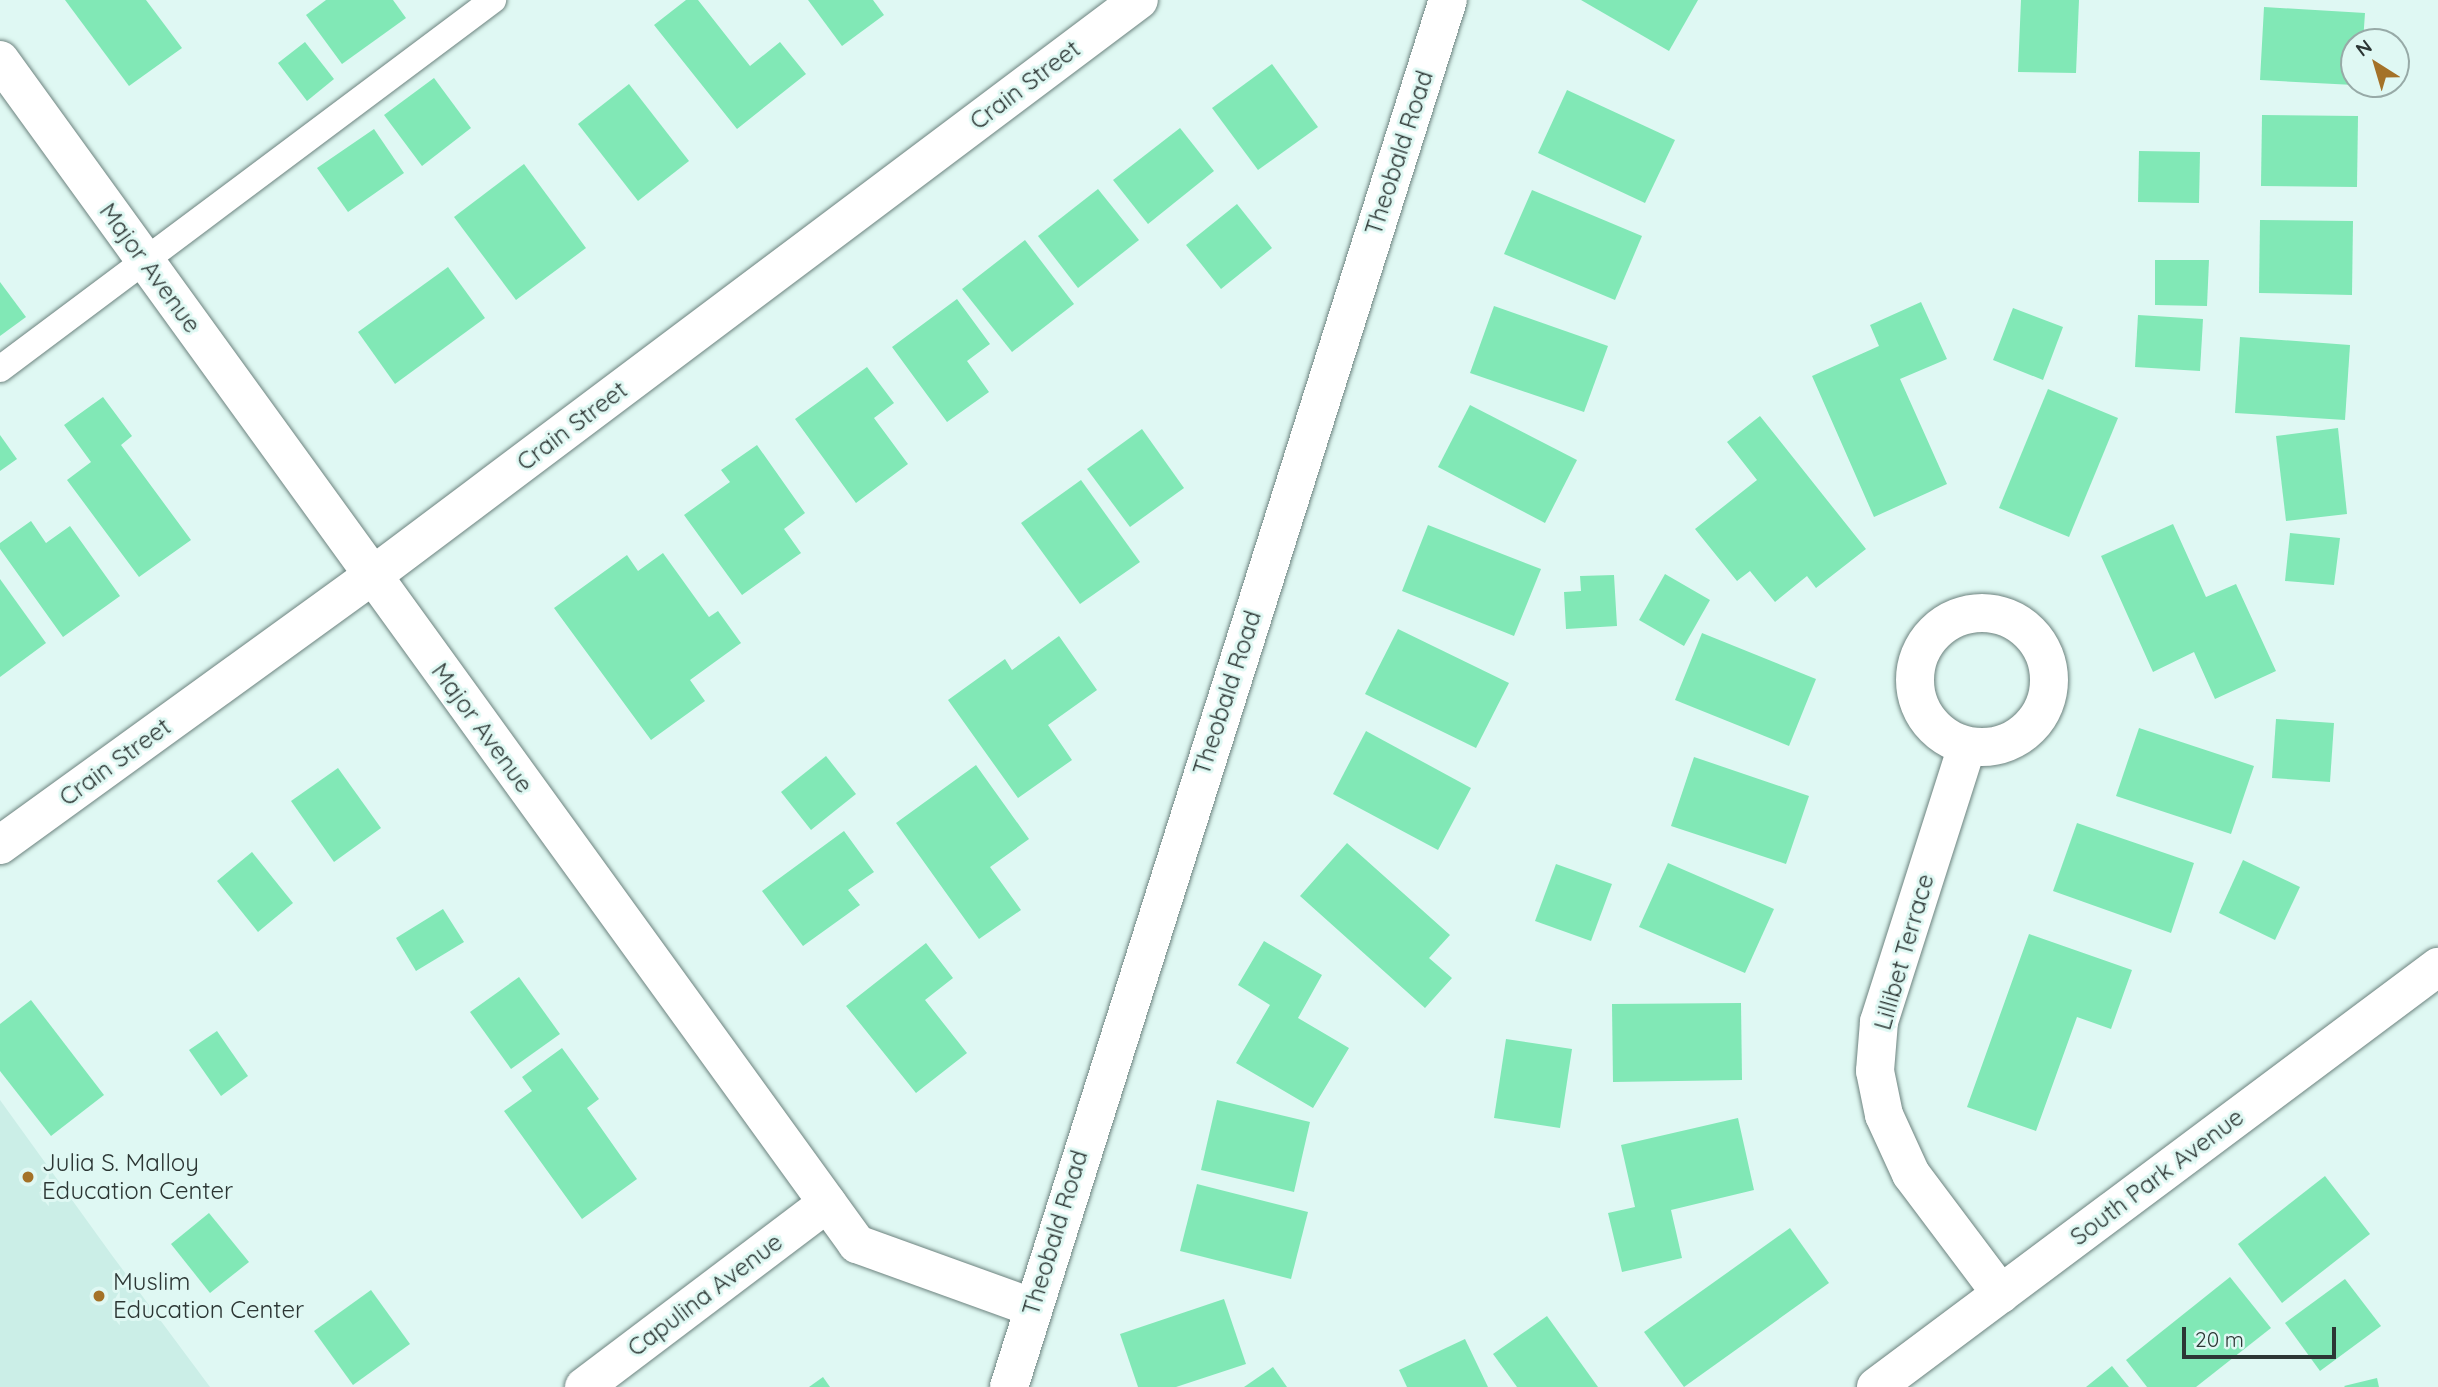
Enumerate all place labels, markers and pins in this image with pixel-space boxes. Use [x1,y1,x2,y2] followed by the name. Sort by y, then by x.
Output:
[42,1149,233,1205] place label: Julia S. Malloy Education Center
[20,1169,36,1185] marker: Julia S. Malloy Education Center
[113,1268,304,1324] place label: Muslim Education Center
[91,1288,107,1304] marker: Muslim Education Center

